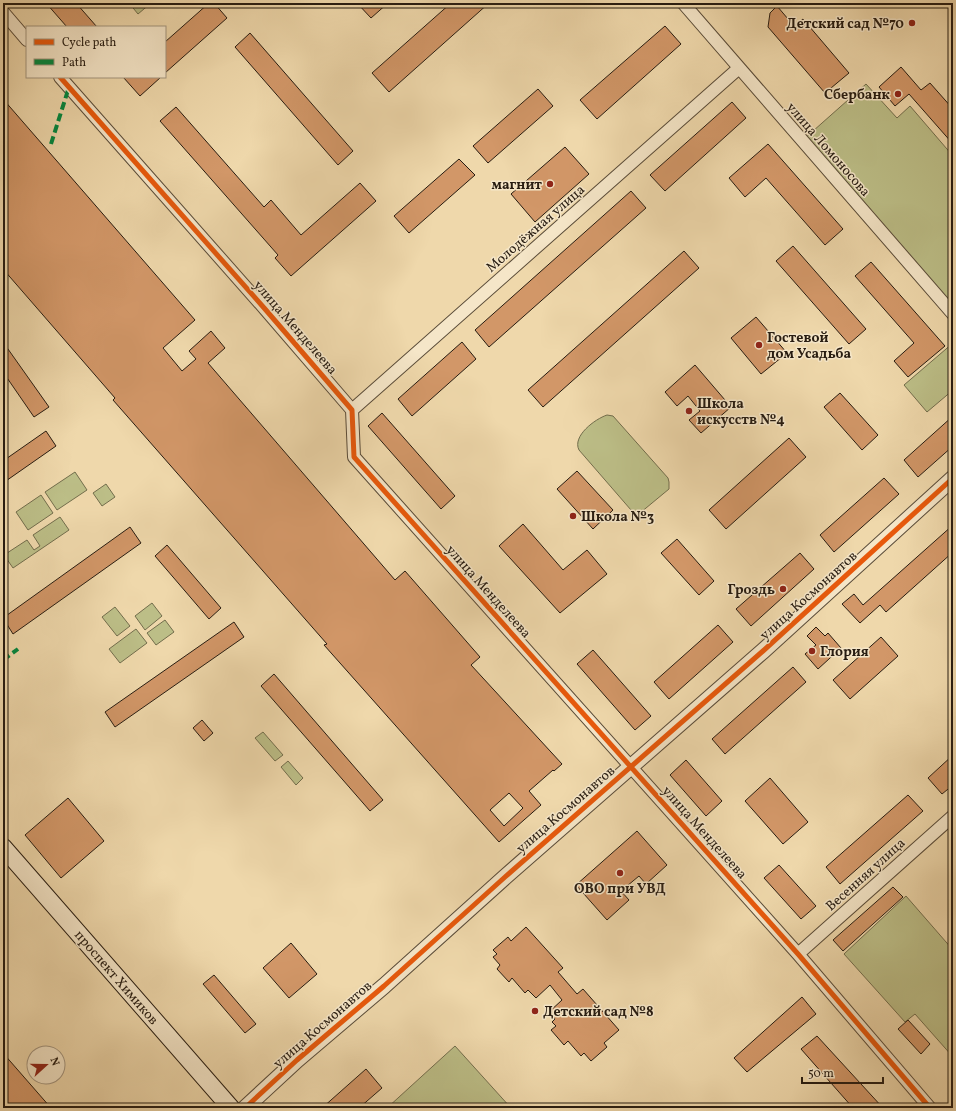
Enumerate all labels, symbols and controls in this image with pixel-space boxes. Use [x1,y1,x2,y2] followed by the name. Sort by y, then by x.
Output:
[786,15,904,34] place label: Детский сад №70
[907,18,917,28] marker: Детский сад №70
[26,26,166,78] legend
[62,35,117,51] text: Cycle path
[62,55,86,71] text: Path
[824,86,891,105] place label: Сбербанк
[893,89,903,99] marker: Сбербанк
[782,99,874,201] street label: улица Ломоносова
[491,176,542,195] place label: магнит
[545,179,555,189] marker: магнит
[483,181,589,277] street label: Молодёжная улица
[249,277,341,379] street label: улица Менделеева
[767,329,851,364] place label: Гостевой дом Усадьба
[754,340,764,350] marker: Гостевой дом Усадьба
[697,395,785,430] place label: Школа искусств №4
[684,406,694,416] marker: Школа искусств №4
[581,508,654,527] place label: Школа №3
[568,511,578,521] marker: Школа №3
[441,541,535,643] street label: улица Менделеева
[756,547,862,645] street label: улица Космонавтов
[727,581,775,600] place label: Гроздь
[778,584,788,594] marker: Гроздь
[820,643,869,662] place label: Глория
[807,646,817,656] marker: Глория
[513,762,619,858] street label: улица Космонавтов
[657,782,751,884] street label: улица Менделеева
[822,834,910,916] street label: Весенняя улица
[615,868,625,878] marker: ОВО при УВД
[574,880,666,899] place label: ОВО при УВД
[69,927,162,1029] street label: проспект Химиков
[270,977,376,1073] street label: улица Космонавтов
[543,1003,654,1022] place label: Детский сад №8
[530,1006,540,1016] marker: Детский сад №8
[26,1045,66,1085] north arrow
[46,1056,62,1068] text: N
[802,1059,883,1085] scale bar
[808,1066,834,1082] text: 50 m

